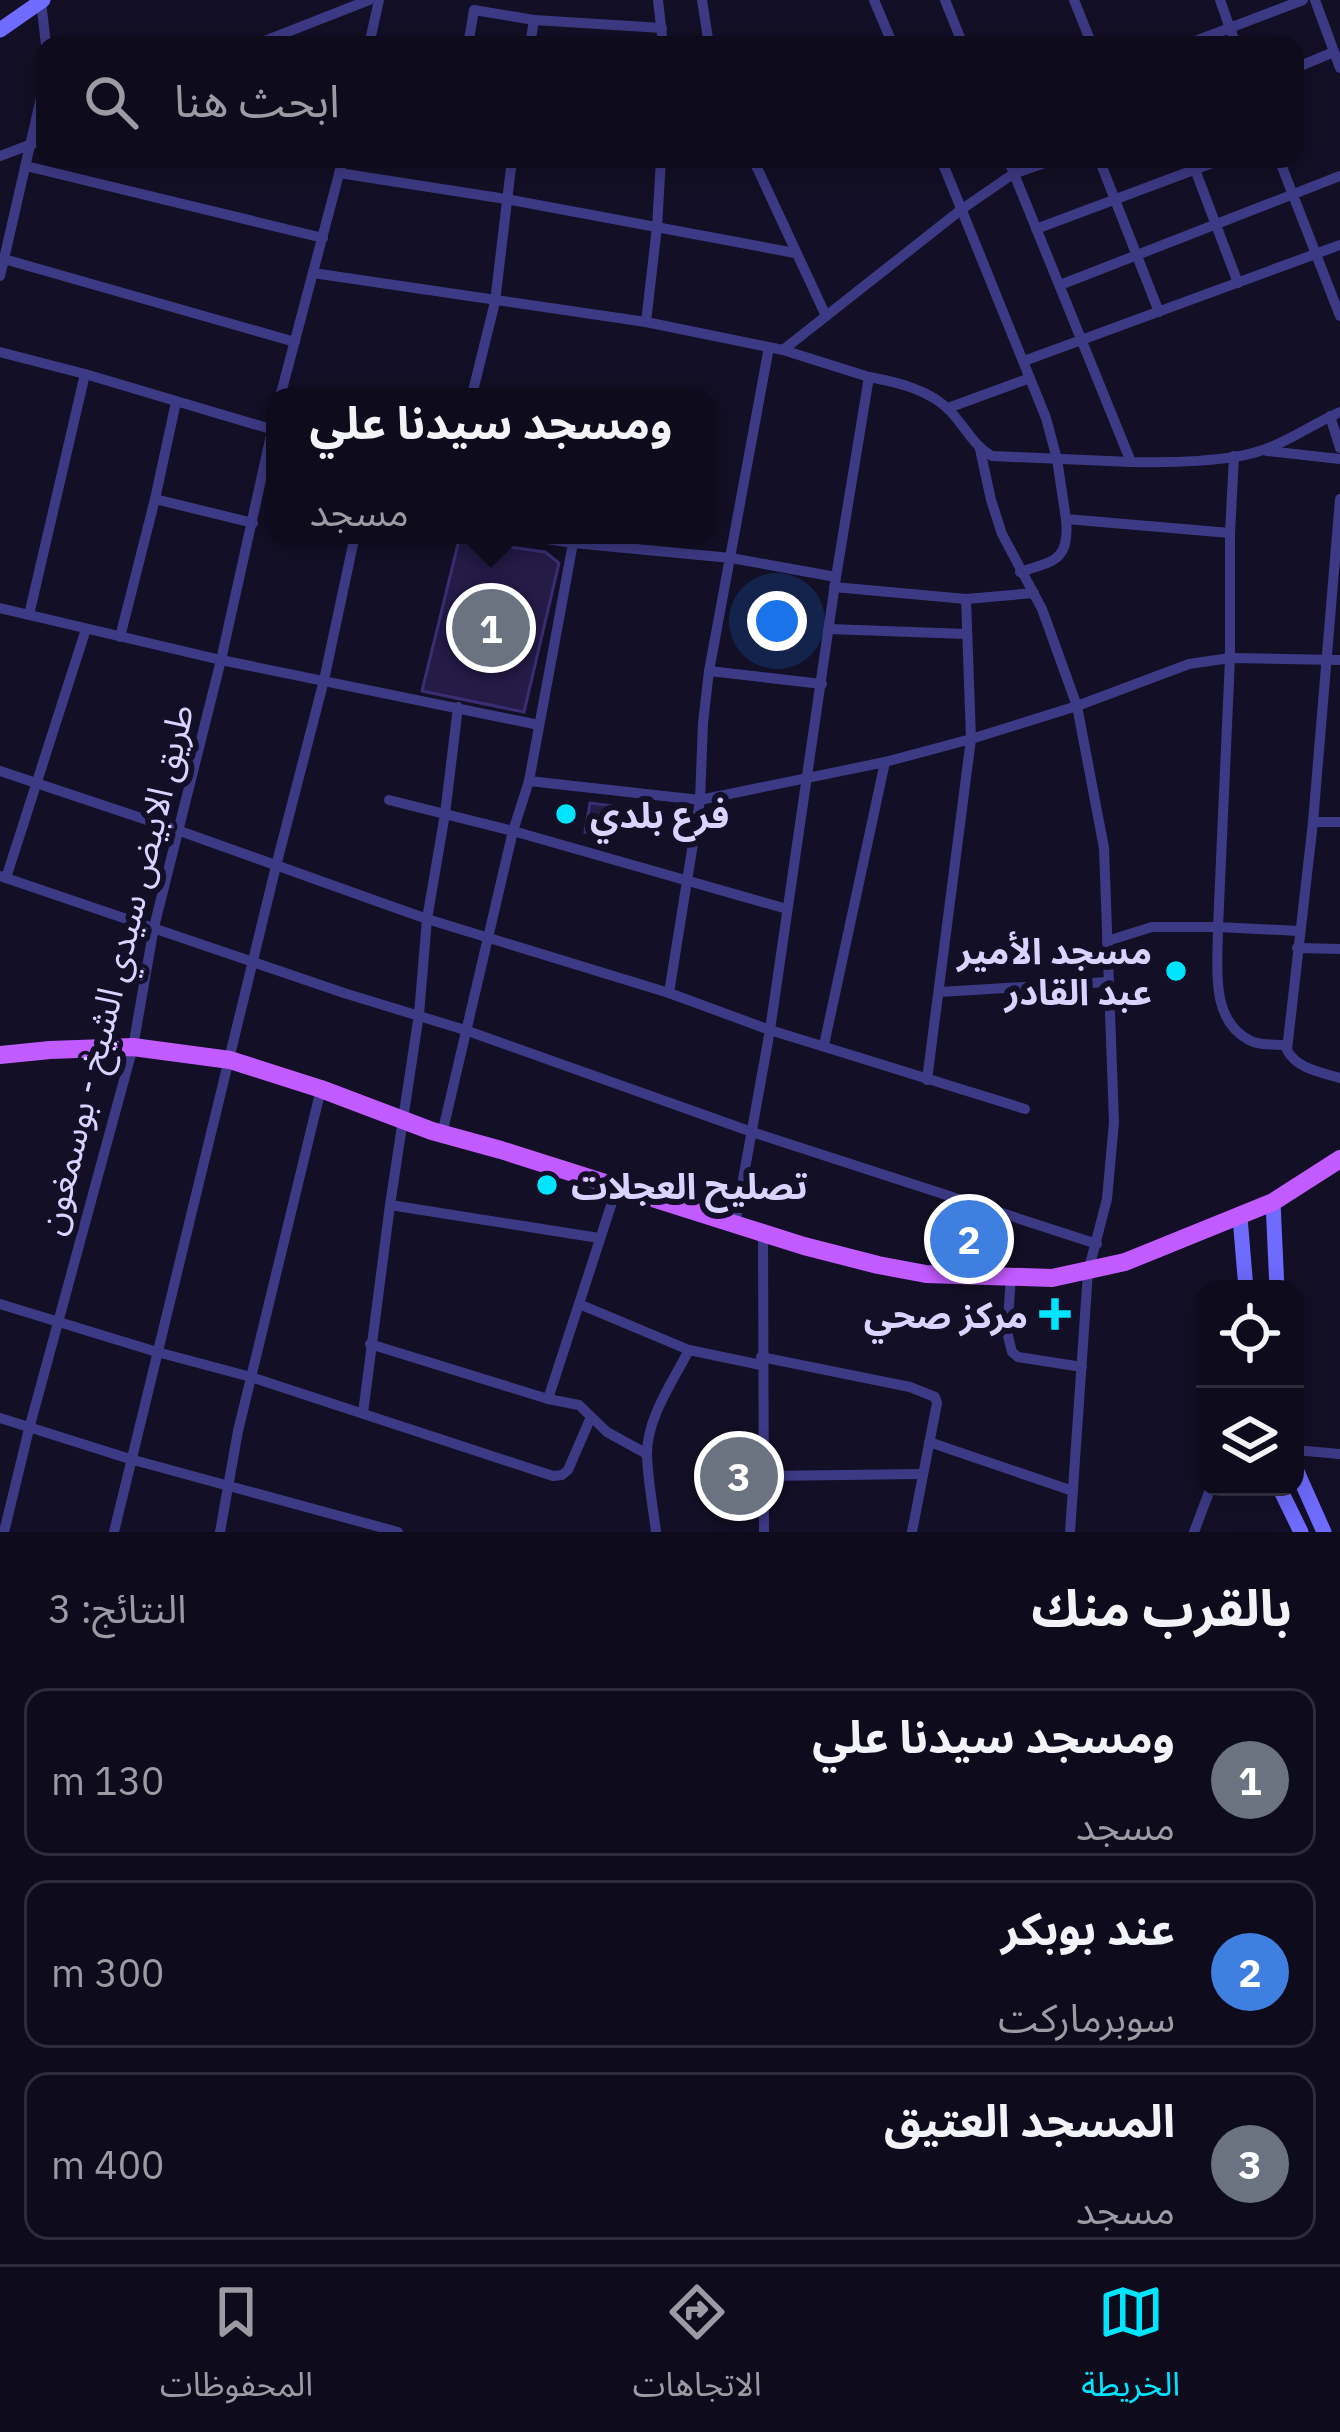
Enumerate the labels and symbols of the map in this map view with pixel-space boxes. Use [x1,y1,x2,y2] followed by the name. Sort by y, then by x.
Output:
[452,583,530,673] pin: 1
[747,591,807,651] your location
[26,699,209,1240] street label: طريق الابيض سيدي الشيخ - بوسمغون
[590,791,729,844] place label: فرع بلدي
[553,801,579,827] marker: فرع بلدي
[955,927,1152,1015] place label: مسجد الأمير عبد القادر
[1163,958,1189,984] marker: مسجد الأمير عبد القادر
[571,1162,808,1213] place label: تصليح العجلات
[534,1172,560,1198] marker: تصليح العجلات
[930,1194,1008,1284] pin: 2
[864,1291,1028,1344] place label: مركز صحي
[1039,1298,1071,1330] marker: مركز صحي
[700,1431,778,1521] pin: 3

